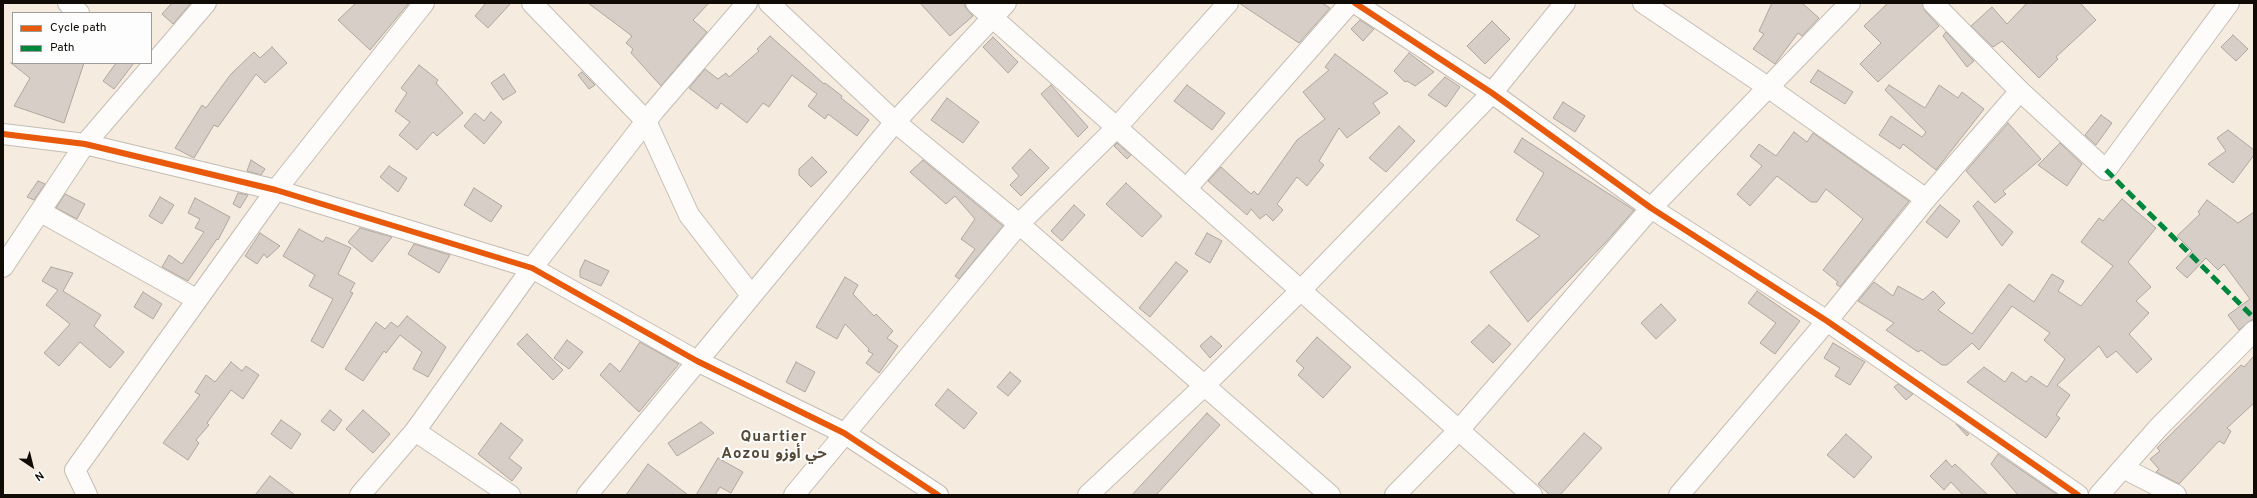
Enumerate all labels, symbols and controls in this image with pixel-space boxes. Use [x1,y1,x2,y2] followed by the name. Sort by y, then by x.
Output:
[12,12,152,64] legend
[50,20,107,36] text: Cycle path
[50,40,75,56] text: Path
[725,429,823,464] district label: Quartier Aozou حي أوزو
[12,446,52,486] north arrow
[32,468,46,484] text: N

